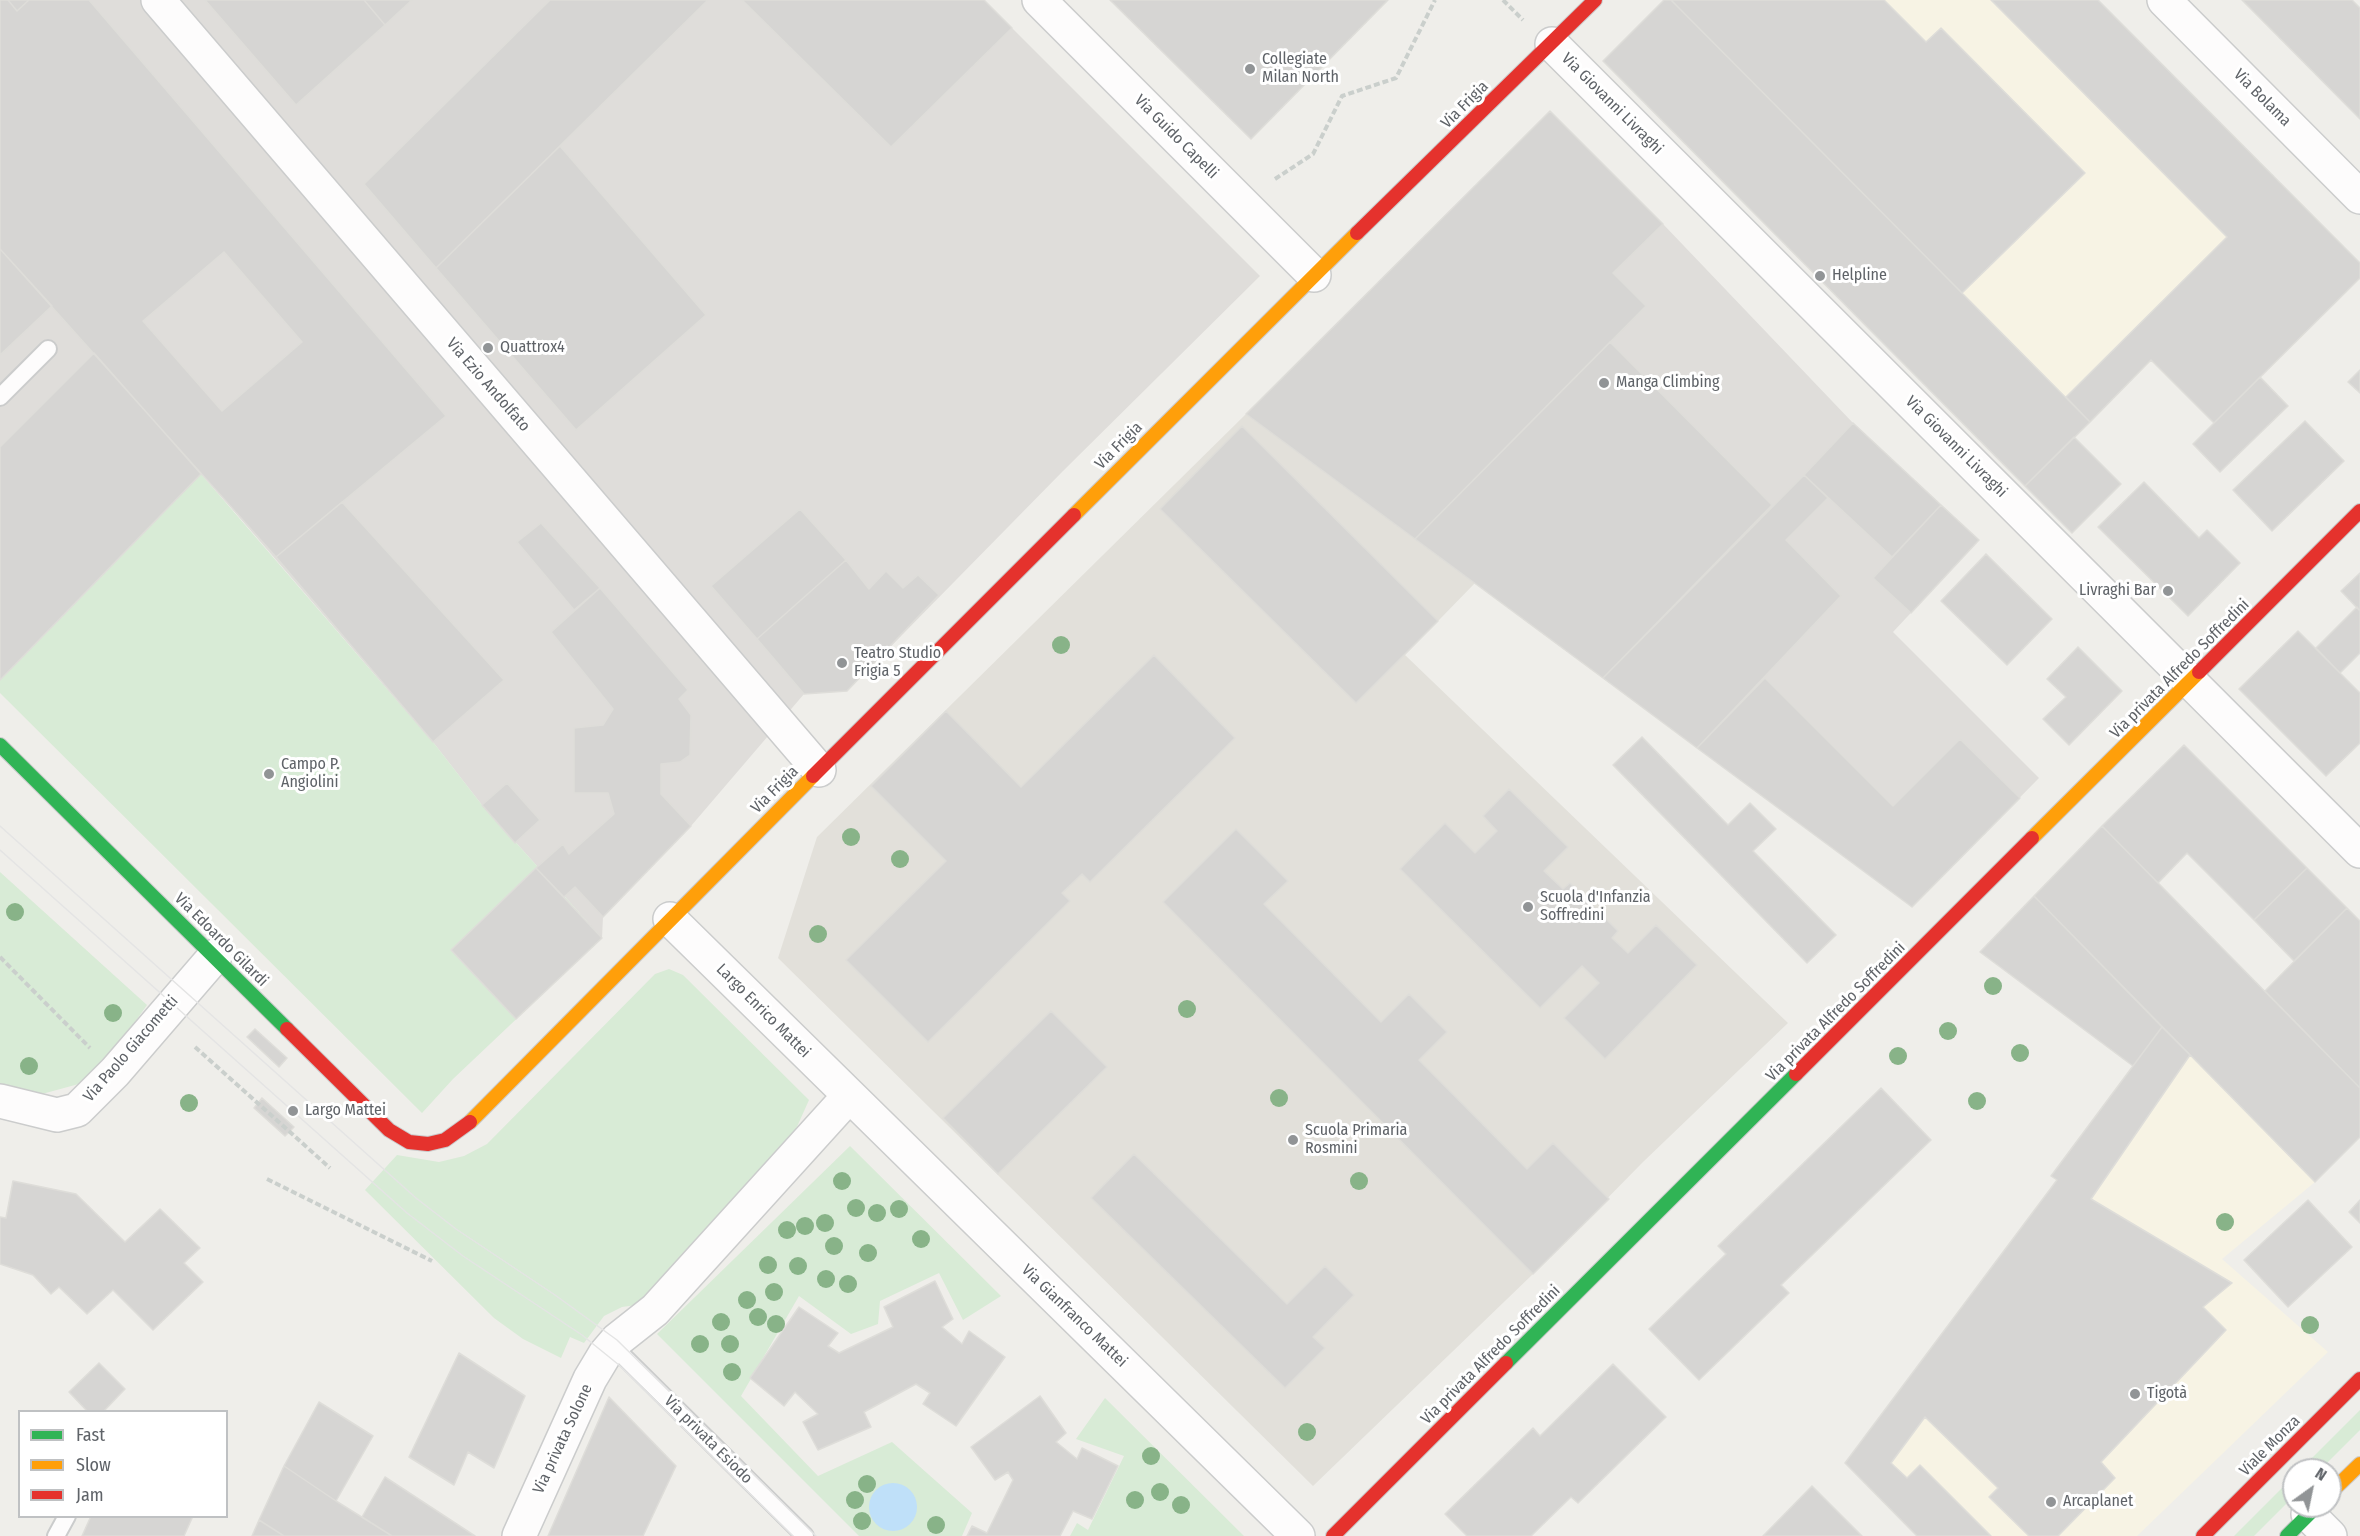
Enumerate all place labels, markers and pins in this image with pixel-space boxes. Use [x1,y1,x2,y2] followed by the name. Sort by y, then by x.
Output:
[1262,50,1339,88] place label: Collegiate Milan North
[1243,62,1257,76] marker: Collegiate Milan North
[1832,266,1887,286] place label: Helpline
[1813,269,1827,283] marker: Helpline
[500,338,565,358] place label: Quattrox4
[481,341,495,355] marker: Quattrox4
[1616,373,1719,393] place label: Manga Climbing
[1597,376,1611,390] marker: Manga Climbing
[2079,581,2156,601] place label: Livraghi Bar
[2161,584,2175,598] marker: Livraghi Bar
[854,644,941,682] place label: Teatro Studio Frigia 5
[835,656,849,670] marker: Teatro Studio Frigia 5
[281,755,340,793] place label: Campo P. Angiolini
[262,767,276,781] marker: Campo P. Angiolini
[1540,888,1651,926] place label: Scuola d'Infanzia Soffredini
[1521,900,1535,914] marker: Scuola d'Infanzia Soffredini
[305,1101,386,1121] place label: Largo Mattei
[286,1104,300,1118] marker: Largo Mattei
[1305,1121,1407,1159] place label: Scuola Primaria Rosmini
[1286,1133,1300,1147] marker: Scuola Primaria Rosmini
[2147,1384,2187,1404] place label: Tigotà
[2128,1387,2142,1401] marker: Tigotà
[2063,1492,2133,1512] place label: Arcaplanet
[2044,1495,2058,1509] marker: Arcaplanet

